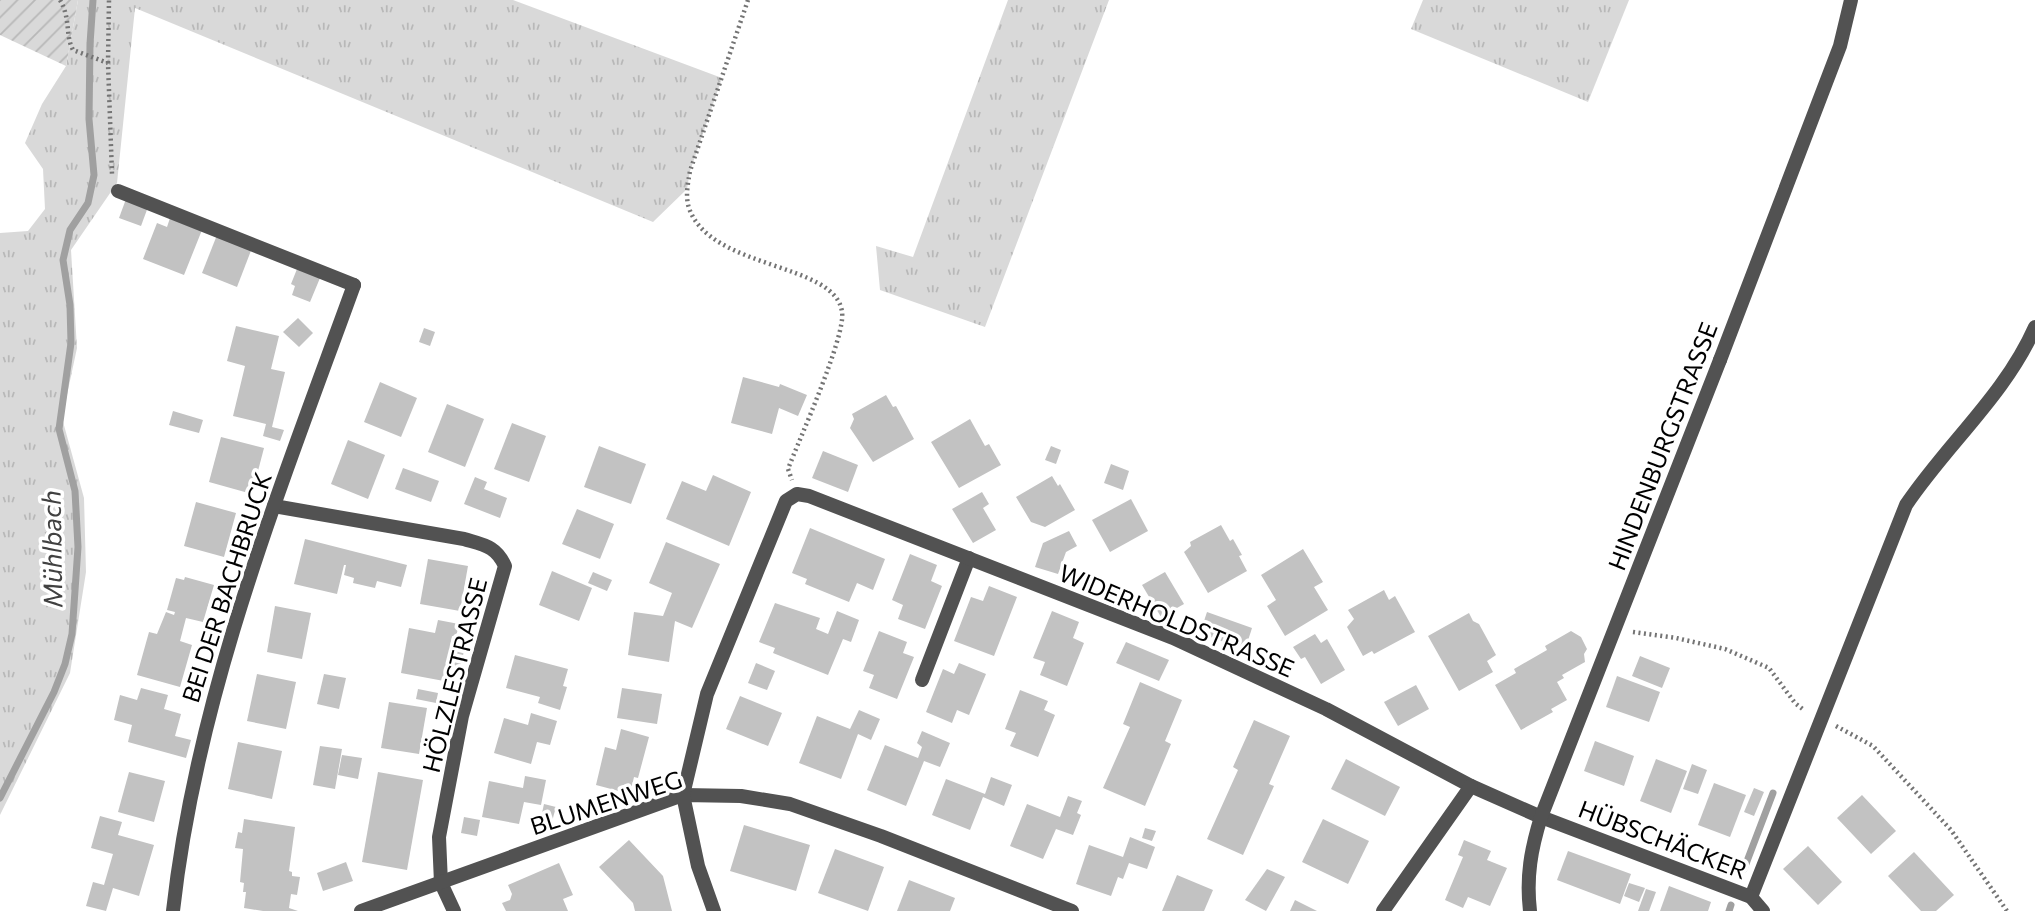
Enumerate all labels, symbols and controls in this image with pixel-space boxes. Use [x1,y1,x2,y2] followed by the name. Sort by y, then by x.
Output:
[1601,318,1723,574] street label: HINDENBURGSTRASSE
[175,468,277,706] street label: BEI DER BACHBRUCK
[34,490,68,608] water label: Mühlbach
[1055,557,1299,683] street label: WIDERHOLDSTRASSE
[416,575,492,775] street label: HÖLZLESTRASSE
[526,764,686,840] street label: BLUMENWEG
[1575,794,1751,884] street label: HÜBSCHÄCKER

